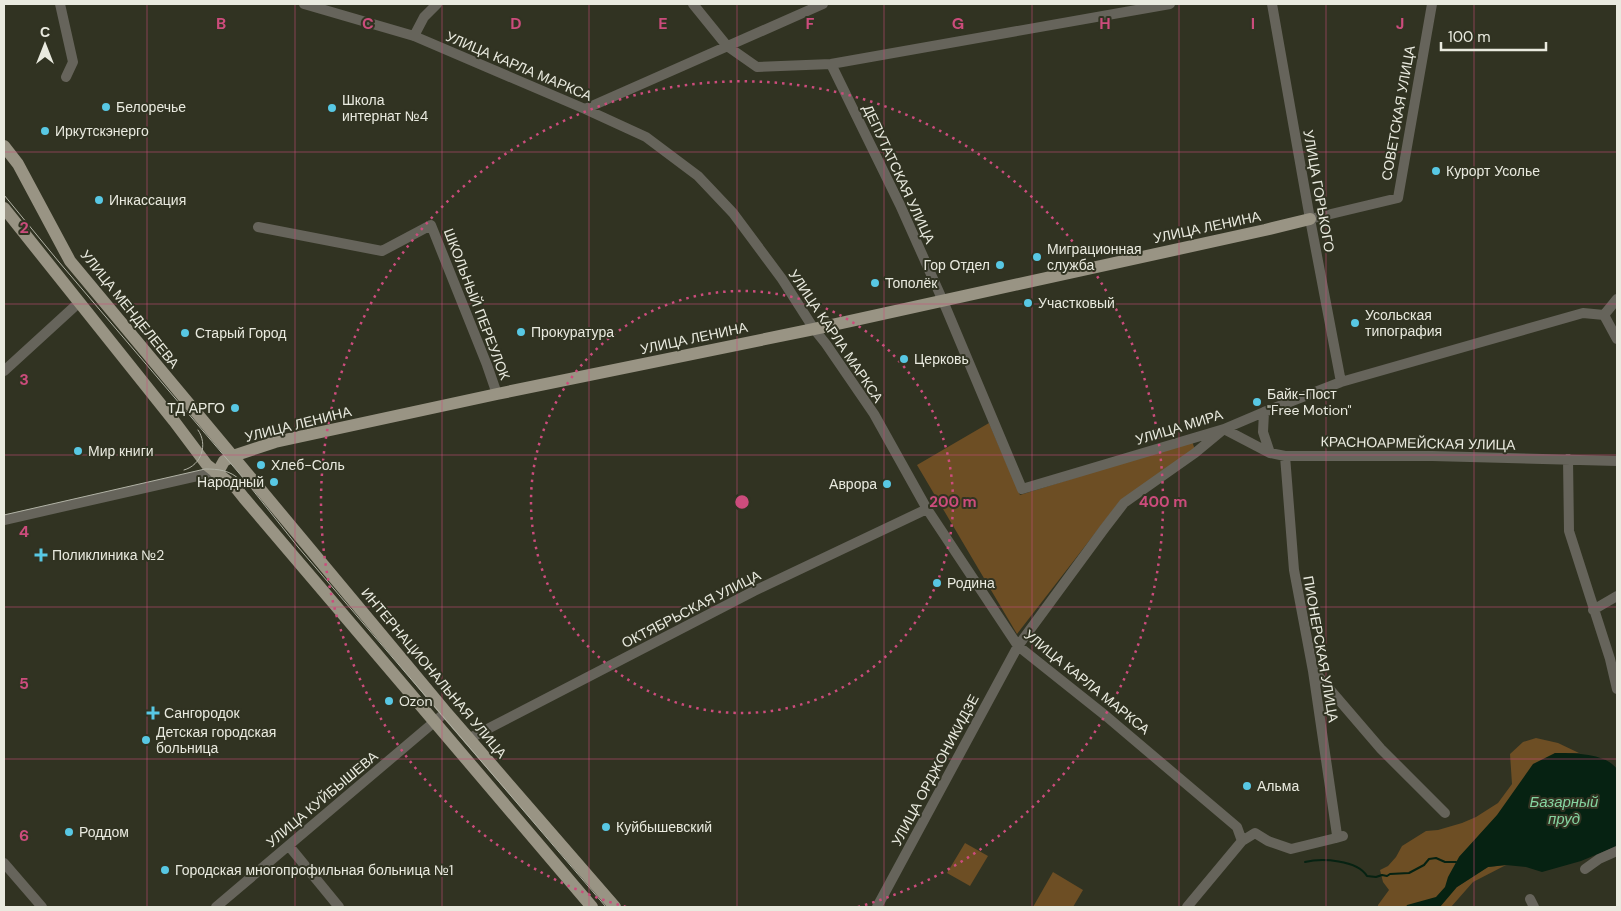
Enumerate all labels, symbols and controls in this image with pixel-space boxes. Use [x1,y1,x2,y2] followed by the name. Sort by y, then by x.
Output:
[216,13,226,34] text: B
[362,13,374,34] text: C
[510,13,522,34] text: D
[658,13,668,34] text: E
[806,13,815,34] text: F
[952,13,964,34] text: G
[1099,13,1111,34] text: H
[1251,13,1255,34] text: I
[1396,13,1404,34] text: J
[20,20,70,70] north arrow
[1441,20,1546,52] scale bar
[40,23,50,41] text: С
[443,27,595,105] street label: УЛИЦА КАРЛА МАРКСА
[1448,27,1491,47] text: 100 m
[1377,43,1419,182] street label: СОВЕТСКАЯ УЛИЦА
[342,91,429,125] place label: Школа интернат №4
[116,98,186,116] place label: Белоречье
[100,101,112,113] marker: Белоречье
[326,102,338,114] marker: Школа интернат №4
[859,102,939,247] street label: ДЕПУТАТСКАЯ УЛИЦА
[55,122,149,140] place label: Иркутскэнерго
[39,125,51,137] marker: Иркутскэнерго
[1299,128,1339,254] street label: УЛИЦА ГОРЬКОГО
[1446,162,1540,180] place label: Курорт Усолье
[1430,165,1442,177] marker: Курорт Усолье
[109,191,186,209] place label: Инкассация
[93,194,105,206] marker: Инкассация
[1152,207,1263,247] street label: УЛИЦА ЛЕНИНА
[19,217,29,238] text: 2
[440,226,515,383] street label: ШКОЛЬНЫЙ ПЕРЕУЛОК
[1047,240,1142,274] place label: Миграционная служба
[77,246,184,372] street label: УЛИЦА МЕНДЕЛЕЕВА
[1031,251,1043,263] marker: Миграционная служба
[924,256,990,274] place label: Гор Отдел
[994,259,1006,271] marker: Гор Отдел
[785,266,888,407] street label: УЛИЦА КАРЛА МАРКСА
[885,274,938,292] place label: Тополёк
[869,277,881,289] marker: Тополёк
[1038,294,1115,312] place label: Участковый
[1022,297,1034,309] marker: Участковый
[1365,306,1442,340] place label: Усольская типография
[1349,317,1361,329] marker: Усольская типография
[639,318,750,358] street label: УЛИЦА ЛЕНИНА
[531,323,614,341] place label: Прокуратура
[195,324,286,342] place label: Старый Город
[515,326,527,338] marker: Прокуратура
[179,327,191,339] marker: Старый Город
[914,350,969,368] place label: Церковь
[898,353,910,365] marker: Церковь
[19,369,29,390] text: 3
[1267,385,1351,419] place label: Байк-Пост "Free Motion"
[1251,396,1263,408] marker: Байк-Пост "Free Motion"
[167,399,225,417] place label: ТД АРГО
[229,402,241,414] marker: ТД АРГО
[243,402,354,446] street label: УЛИЦА ЛЕНИНА
[1133,405,1226,449] street label: УЛИЦА МИРА
[1320,432,1516,454] street label: КРАСНОАРМЕЙСКАЯ УЛИЦА
[88,442,154,460] place label: Мир книги
[72,445,84,457] marker: Мир книги
[271,456,345,474] place label: Хлеб-Соль
[255,459,267,471] marker: Хлеб-Соль
[197,473,264,491] place label: Народный
[829,475,877,493] place label: Аврора
[268,476,280,488] marker: Народный
[881,478,893,490] marker: Аврора
[929,492,977,512] text: 200 m
[1139,492,1187,512] text: 400 m
[733,493,751,511] centre of rings
[19,521,29,542] text: 4
[52,546,164,564] place label: Поликлиника №2
[34,548,48,562] marker: Поликлиника №2
[618,566,764,652] street label: ОКТЯБРЬСКАЯ УЛИЦА
[947,574,995,592] place label: Родина
[1299,574,1343,724] street label: ПИОНЕРСКАЯ УЛИЦА
[931,577,943,589] marker: Родина
[357,584,511,762] street label: ИНТЕРНАЦИОНАЛЬНАЯ УЛИЦА
[1020,626,1154,739] street label: УЛИЦА КАРЛА МАРКСА
[19,673,29,694] text: 5
[887,691,983,849] street label: УЛИЦА ОРДЖОНИКИДЗЕ
[399,692,433,710] place label: Ozon
[383,695,395,707] marker: Ozon
[164,704,241,722] place label: Сангородок
[146,706,160,720] marker: Сангородок
[156,723,276,757] place label: Детская городская больница
[140,734,152,746] marker: Детская городская больница
[262,747,382,851] street label: УЛИЦА КУЙБЫШЕВА
[1257,777,1299,795] place label: Альма
[1241,780,1253,792] marker: Альма
[1530,792,1599,829] water label: Базарный пруд
[616,818,712,836] place label: Куйбышевский
[600,821,612,833] marker: Куйбышевский
[79,823,129,841] place label: Роддом
[19,825,29,846] text: 6
[63,826,75,838] marker: Роддом
[175,861,453,879] place label: Городская многопрофильная больница №1
[159,864,171,876] marker: Городская многопрофильная больница №1

